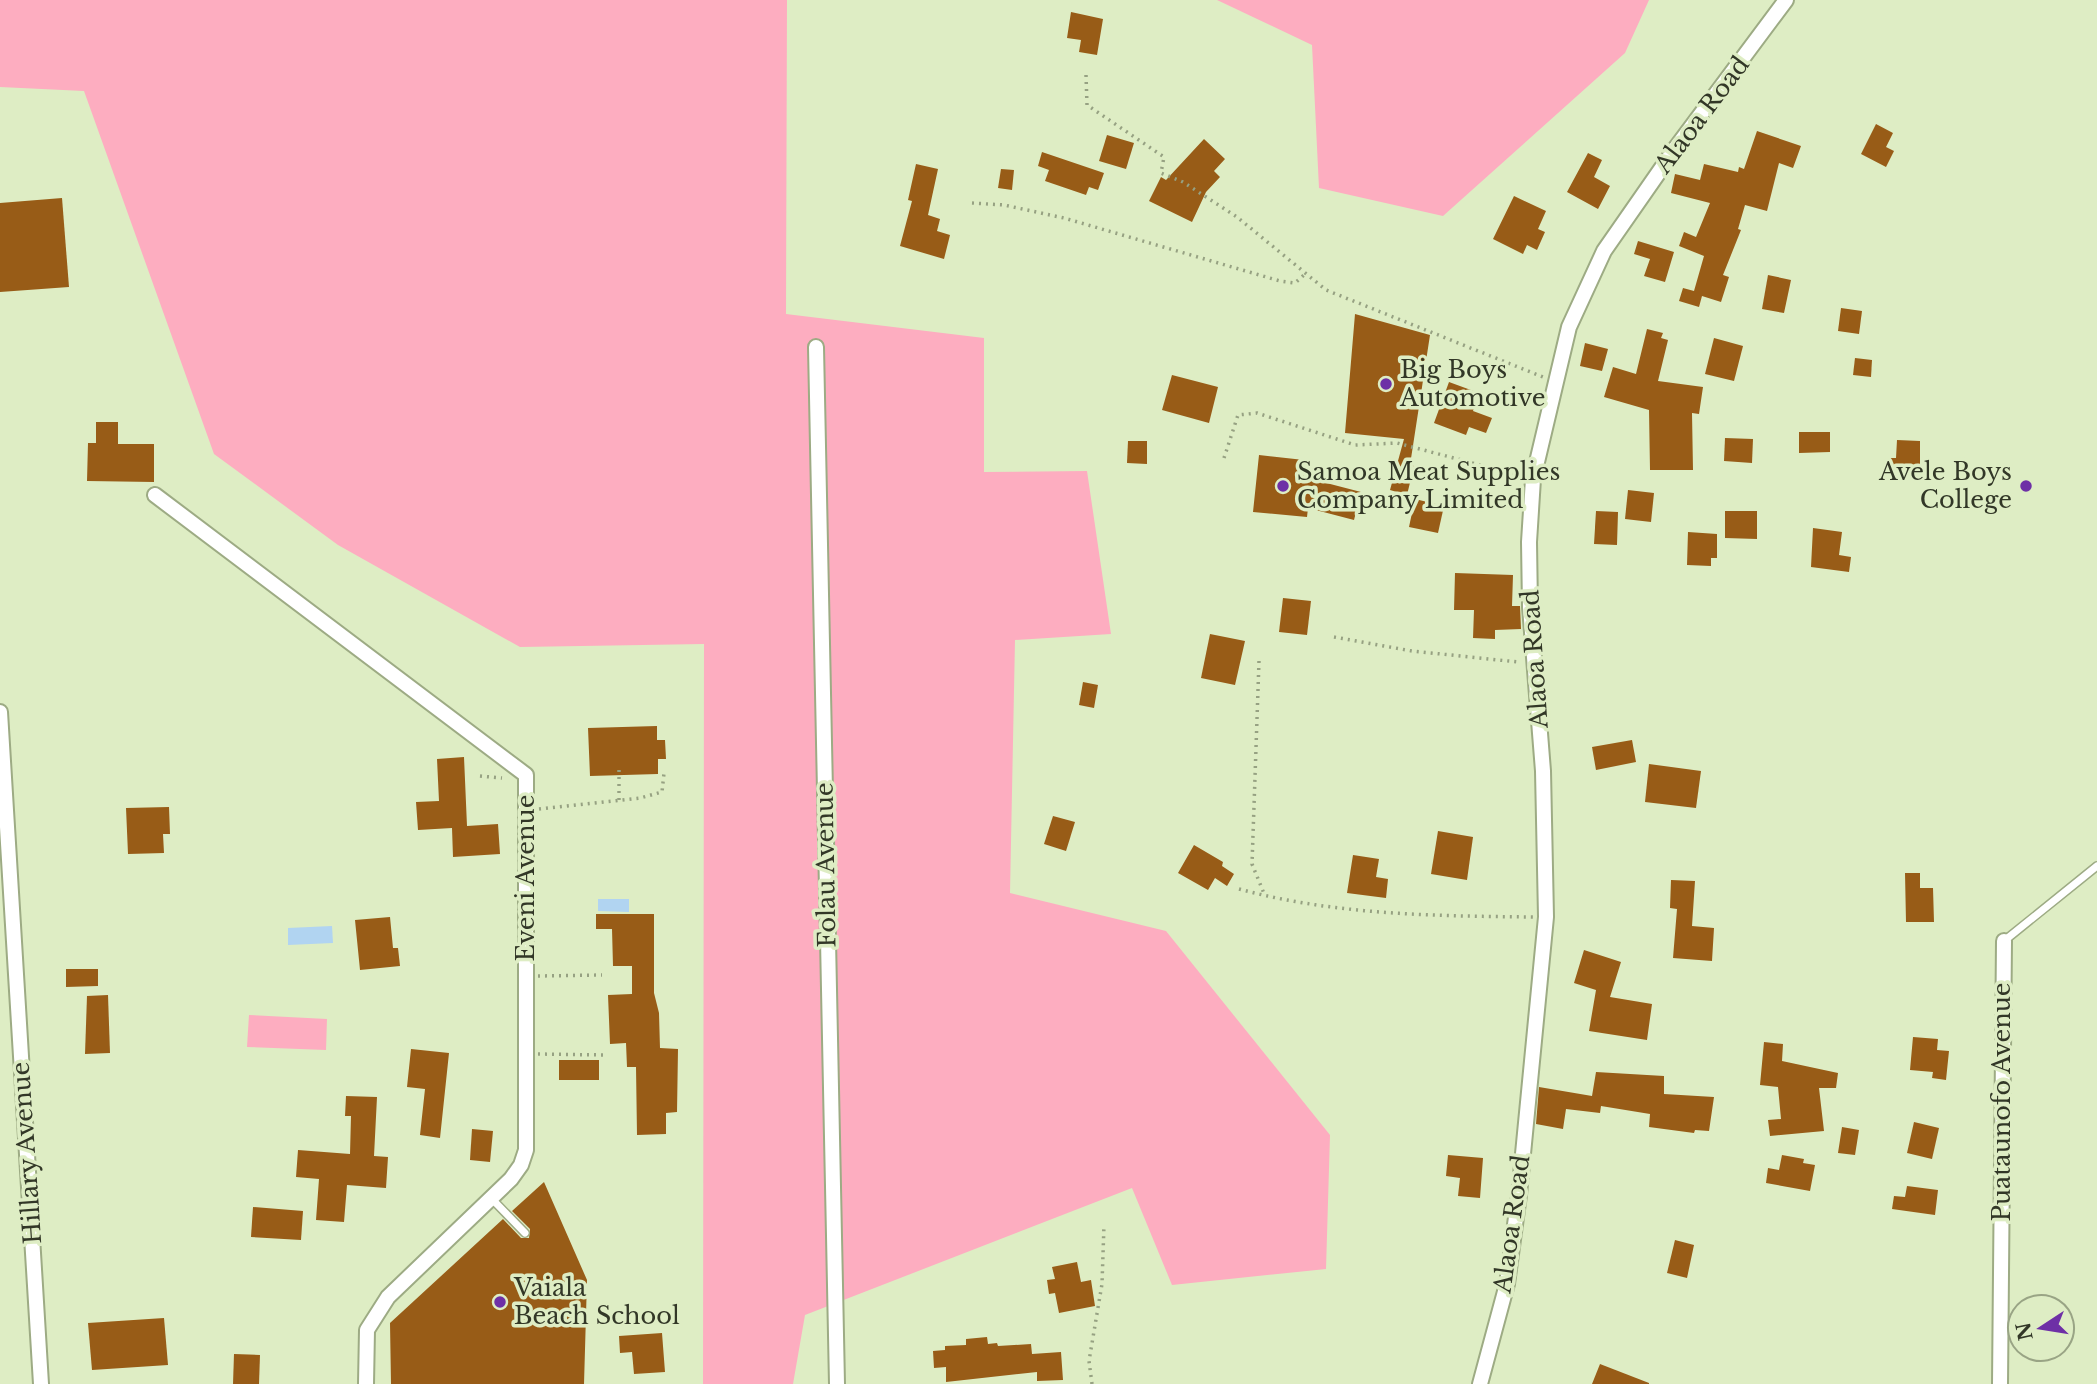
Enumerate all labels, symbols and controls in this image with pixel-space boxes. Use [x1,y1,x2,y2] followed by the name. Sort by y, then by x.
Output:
[1648,50,1755,180] street label: Alaoa Road
[1399,355,1546,412] place label: Big Boys Automotive
[1378,376,1394,392] marker: Big Boys Automotive
[1297,457,1561,514] place label: Samoa Meat Supplies Company Limited
[1878,457,2012,514] place label: Avele Boys College
[1275,478,1291,494] marker: Samoa Meat Supplies Company Limited
[2018,478,2034,494] marker: Avele Boys College
[1515,589,1554,730] street label: Alaoa Road
[810,782,841,948] street label: Folau Avenue
[511,795,540,961] street label: Eveni Avenue
[1987,982,2016,1222] street label: Puataunofo Avenue
[6,1061,47,1245] street label: Hillary Avenue
[1487,1153,1536,1296] street label: Alaoa Road
[513,1273,680,1330] place label: Vaiala Beach School
[2006,1293,2076,1363] north arrow
[492,1294,508,1310] marker: Vaiala Beach School
[2012,1320,2038,1343] text: N

